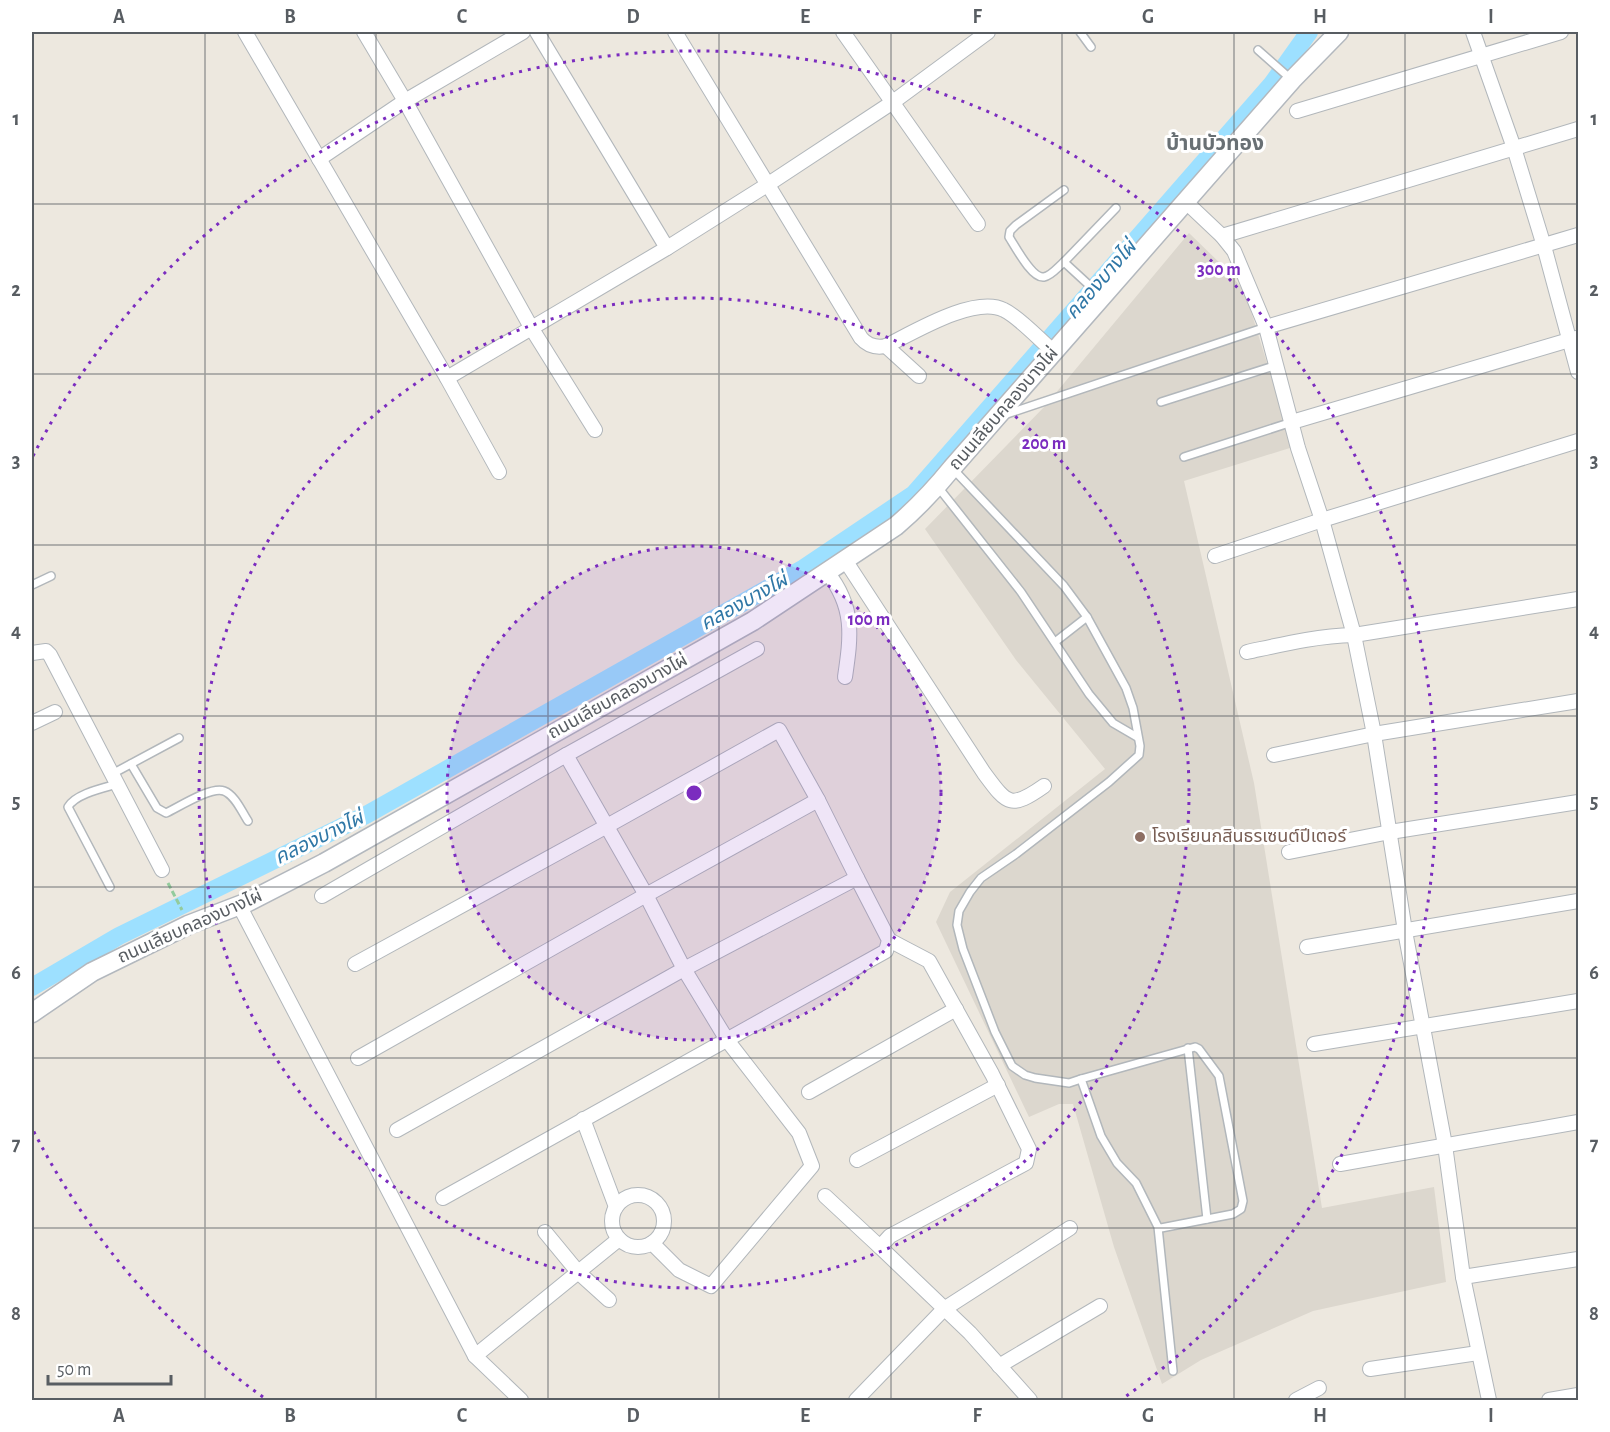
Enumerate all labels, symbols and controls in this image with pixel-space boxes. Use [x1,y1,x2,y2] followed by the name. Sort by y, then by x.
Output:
[113,7,125,27] text: A
[284,7,296,27] text: B
[457,7,468,27] text: C
[626,7,640,27] text: D
[800,7,810,27] text: E
[972,7,982,27] text: F
[1142,7,1154,27] text: G
[1313,7,1327,27] text: H
[1488,7,1494,27] text: I
[12,109,20,129] text: 1
[1590,109,1598,129] text: 1
[1166,132,1264,154] district label: บ้านบัวทอง
[1061,234,1142,323] water label: คลองบางไผ่
[1197,261,1241,279] text: 300 m
[11,280,21,300] text: 2
[1589,280,1599,300] text: 2
[945,344,1062,474] street label: ถนนเลียบคลองบางไผ่
[1022,435,1066,453] text: 200 m
[12,451,20,471] text: 3
[1590,451,1598,471] text: 3
[697,568,793,634] water label: คลองบางไผ่
[848,611,890,629] text: 100 m
[11,621,21,641] text: 4
[1589,621,1599,641] text: 4
[545,650,691,743] street label: ถนนเลียบคลองบางไผ่
[684,783,704,803] centre of rings
[12,792,20,812] text: 5
[1590,792,1598,812] text: 5
[271,806,369,868] water label: คลองบางไผ่
[1152,827,1347,846] place label: โรงเรียนกสินธรเซนต์ปีเตอร์
[1133,830,1147,844] marker: โรงเรียนกสินธรเซนต์ปีเตอร์
[115,886,265,967] street label: ถนนเลียบคลองบางไผ่
[11,963,21,983] text: 6
[1589,963,1599,983] text: 6
[12,1134,21,1154] text: 7
[1590,1134,1599,1154] text: 7
[11,1304,21,1324] text: 8
[1589,1304,1599,1324] text: 8
[48,1348,171,1386] scale bar
[57,1361,91,1379] text: 50 m
[113,1406,125,1426] text: A
[284,1406,296,1426] text: B
[457,1406,468,1426] text: C
[626,1406,640,1426] text: D
[800,1406,810,1426] text: E
[972,1406,982,1426] text: F
[1142,1406,1154,1426] text: G
[1313,1406,1327,1426] text: H
[1488,1406,1494,1426] text: I

